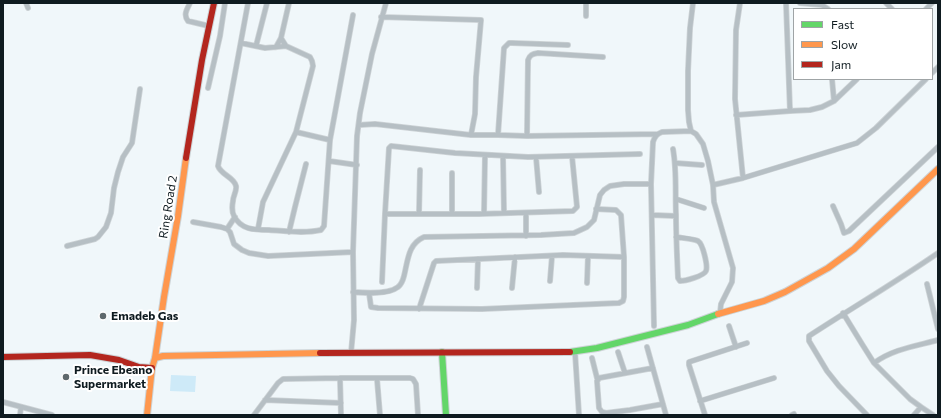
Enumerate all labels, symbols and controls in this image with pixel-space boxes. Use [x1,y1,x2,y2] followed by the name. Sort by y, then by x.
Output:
[793,8,933,80] legend
[831,17,854,31] text: Fast
[831,37,858,51] text: Slow
[831,57,851,71] text: Jam
[156,174,180,240] street label: Ring Road 2
[111,309,178,323] place label: Emadeb Gas
[98,311,108,321] marker: Emadeb Gas
[74,363,152,391] place label: Prince Ebeano Supermarket
[61,372,71,382] marker: Prince Ebeano Supermarket

